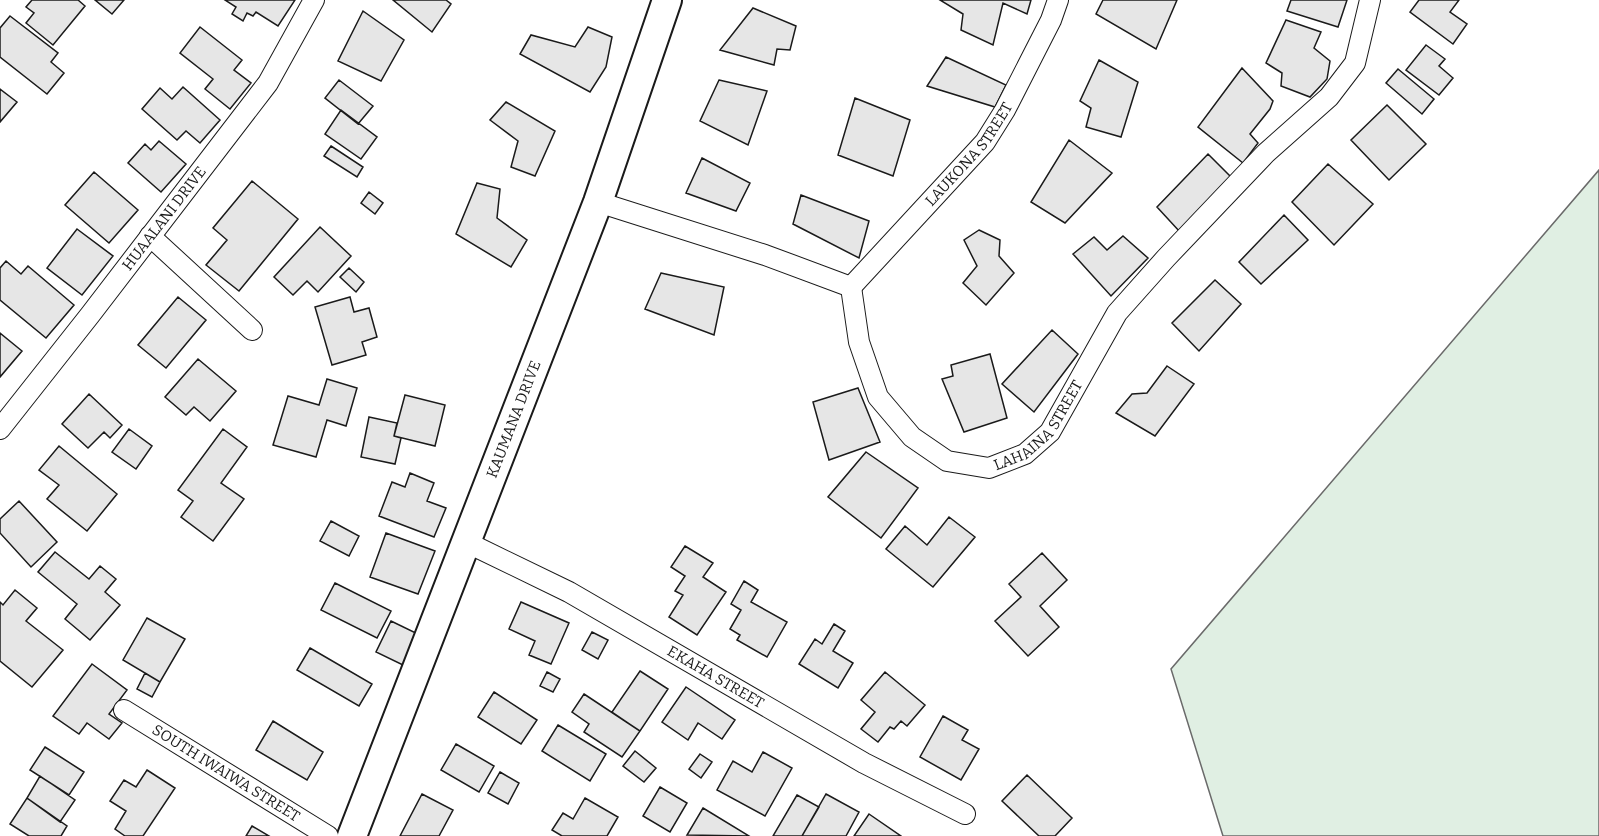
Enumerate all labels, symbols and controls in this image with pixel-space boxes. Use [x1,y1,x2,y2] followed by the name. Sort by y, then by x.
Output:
[922,99,1016,210] street label: LAUKONA STREET
[118,163,210,274] street label: HUAALANI DRIVE
[483,358,545,481] street label: KAUMANA DRIVE
[991,377,1086,474] street label: LAHAINA STREET
[664,642,767,712] street label: EKAHA STREET
[149,721,303,826] street label: SOUTH IWAIWA STREET

